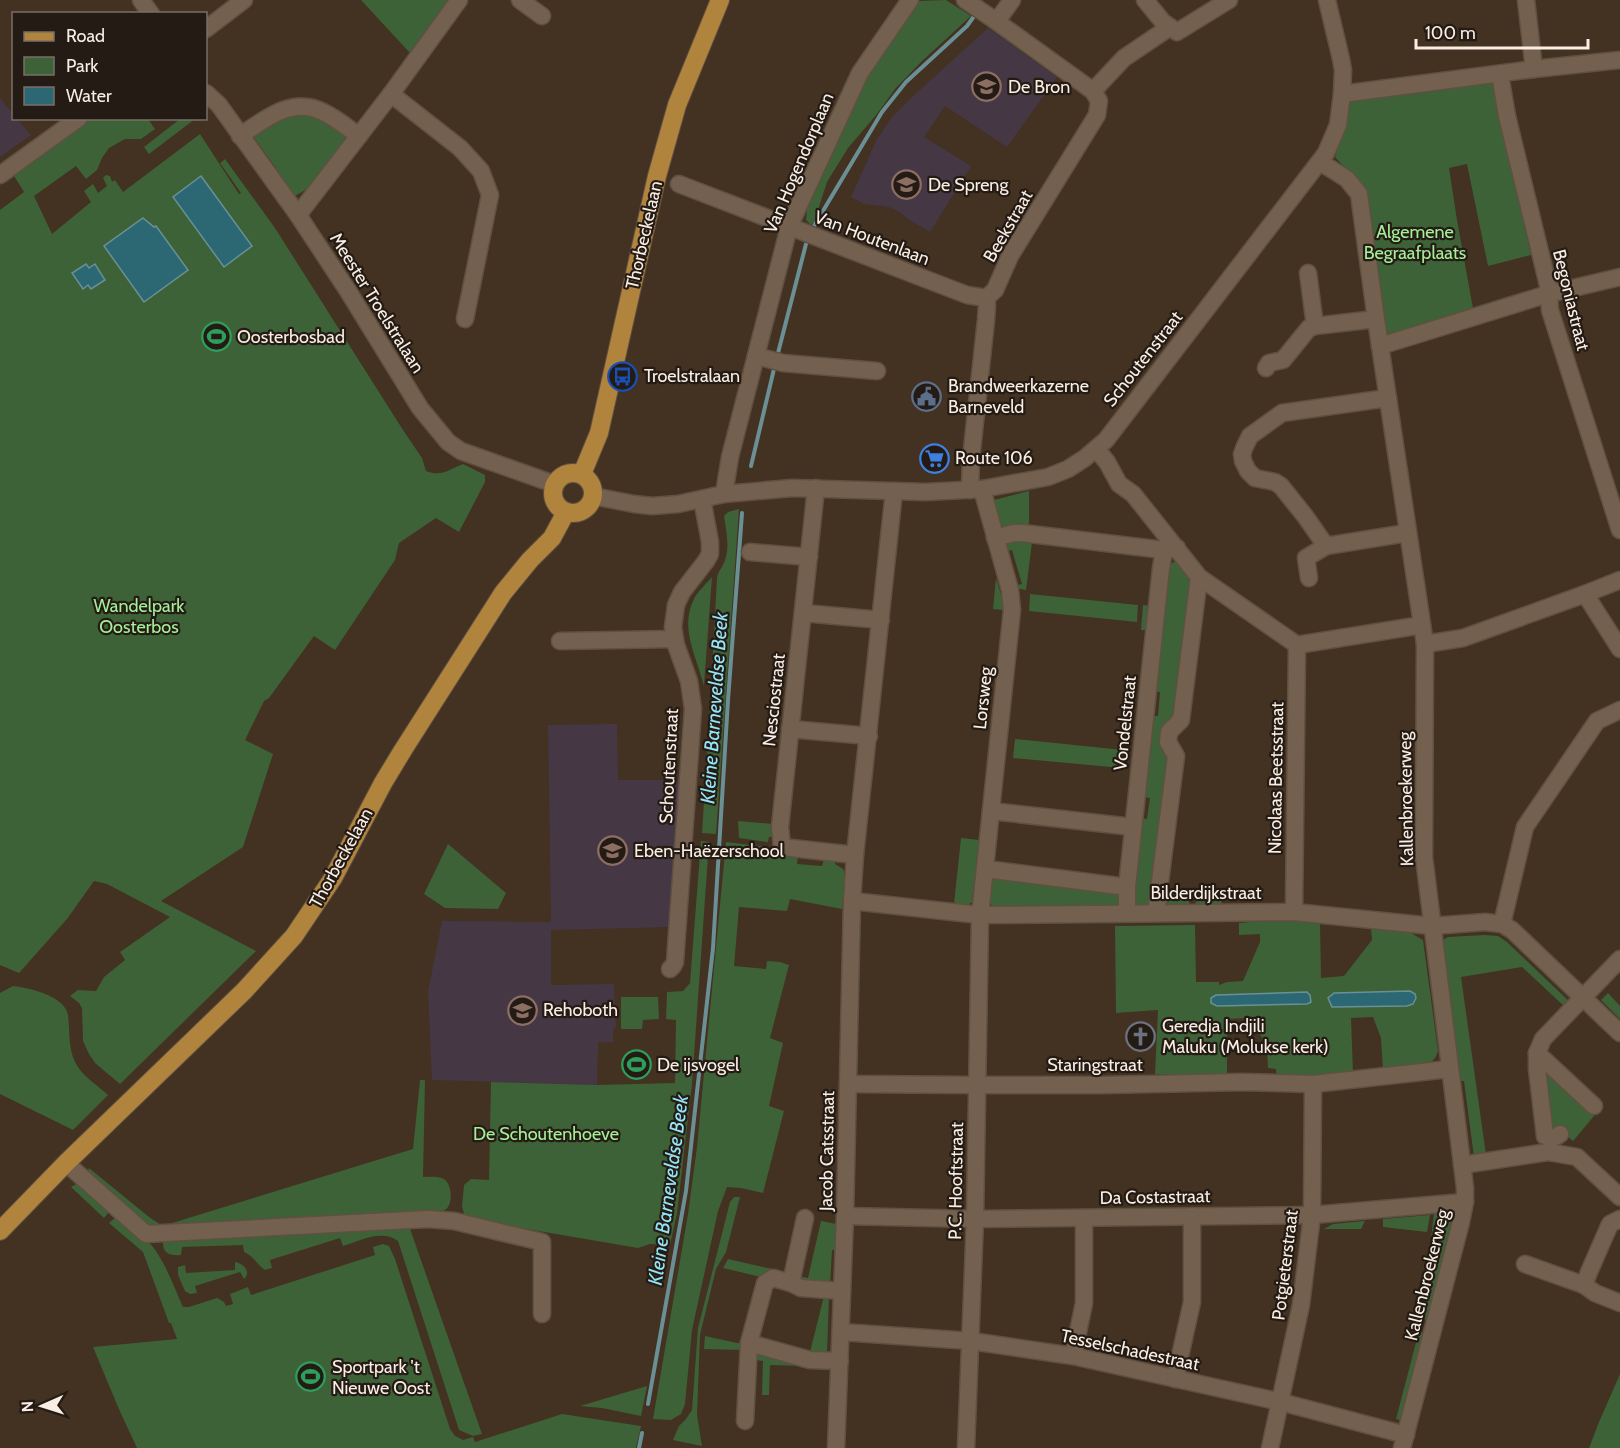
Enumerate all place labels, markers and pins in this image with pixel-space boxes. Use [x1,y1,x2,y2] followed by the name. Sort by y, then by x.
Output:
[971,71,1003,103] school or university icon: De Bron
[1008,76,1070,98] place label: De Bron
[891,169,923,201] school or university icon: De Spreng
[928,174,1009,196] place label: De Spreng
[200,321,232,353] sports icon: Oosterbosbad
[237,326,345,348] place label: Oosterbosbad
[607,360,639,392] bus stop icon: Troelstralaan
[644,365,740,387] place label: Troelstralaan
[948,375,1089,418] place label: Brandweerkazerne Barneveld
[911,380,943,412] public building icon: Brandweerkazerne Barneveld
[918,442,950,474] supermarket icon: Route 106
[955,447,1033,469] place label: Route 106
[597,835,629,867] school or university icon: Eben-Haëzerschool
[634,840,785,862] place label: Eben-Haëzerschool
[506,994,538,1026] school or university icon: Rehoboth
[543,999,618,1021] place label: Rehoboth
[1162,1015,1329,1058] place label: Geredja Indjili Maluku (Molukse kerk)
[1125,1020,1157,1052] church icon: Geredja Indjili Maluku (Molukse kerk)
[620,1049,652,1081] sports icon: De ijsvogel
[657,1054,740,1076] place label: De ijsvogel
[332,1356,430,1399] place label: Sportpark 't Nieuwe Oost
[295,1361,327,1393] sports icon: Sportpark 't Nieuwe Oost

